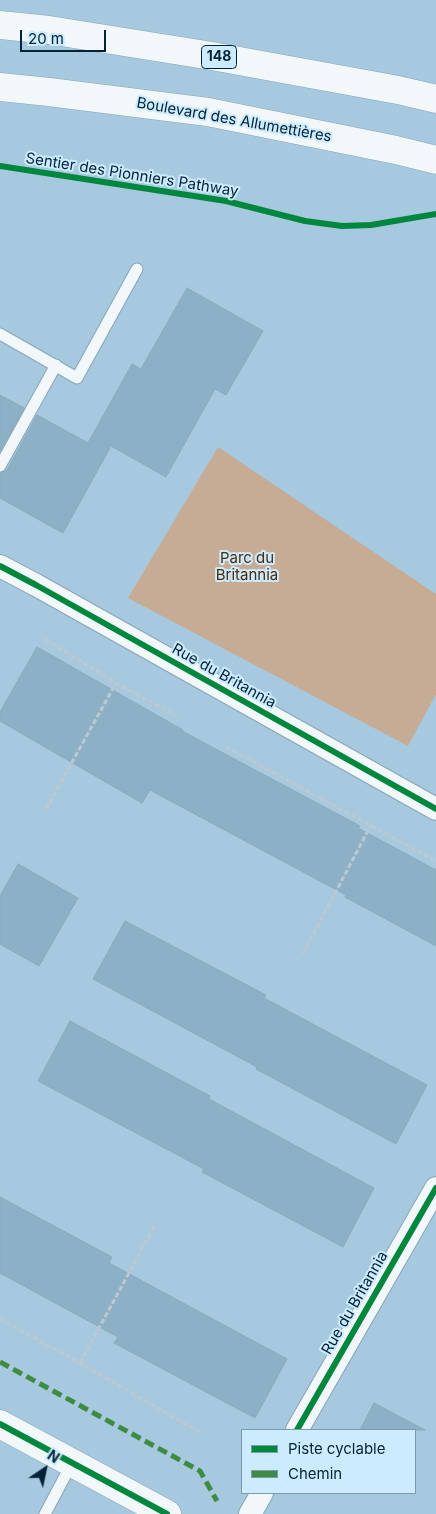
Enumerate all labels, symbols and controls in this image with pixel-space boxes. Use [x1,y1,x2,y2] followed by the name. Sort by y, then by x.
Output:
[22,20,109,52] scale bar
[28,29,64,48] text: 20 m
[202,46,236,68] road number: 148
[135,94,333,146] street label: Boulevard des Allumettières
[24,149,240,201] street label: Sentier des Pionniers Pathway
[216,549,278,584] park label: Parc du Britannia
[169,640,279,712] street label: Rue du Britannia
[318,1248,392,1358] street label: Rue du Britannia
[241,1429,416,1494] legend
[288,1439,385,1458] text: Piste cyclable
[20,1444,70,1494] north arrow
[44,1446,63,1466] text: N
[288,1464,342,1483] text: Chemin

